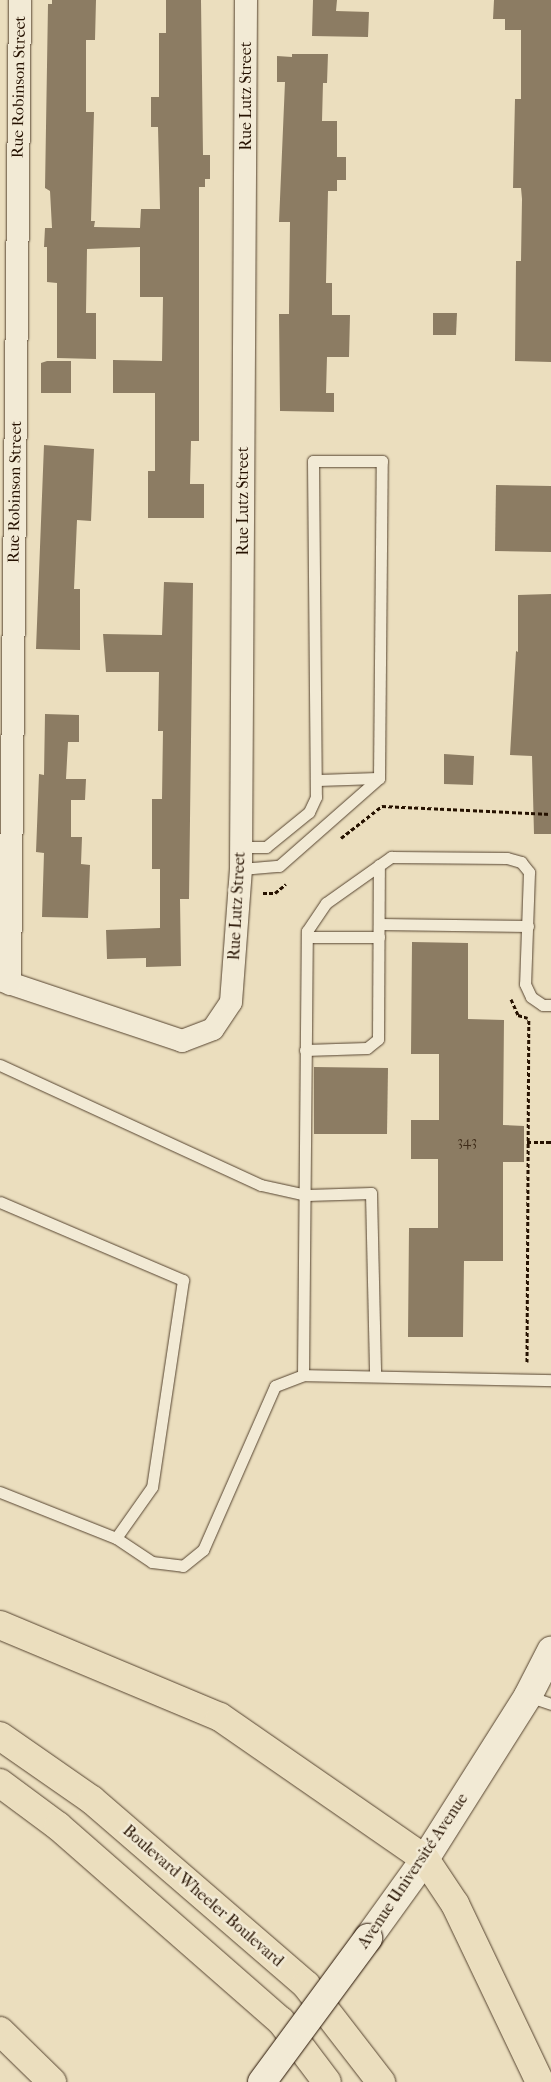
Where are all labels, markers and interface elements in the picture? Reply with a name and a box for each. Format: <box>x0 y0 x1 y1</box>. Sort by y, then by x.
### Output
street label: Rue Robinson Street <box>8 16 30 158</box>
street label: Rue Lutz Street <box>236 42 256 150</box>
street label: Rue Robinson Street <box>4 421 26 563</box>
street label: Rue Lutz Street <box>233 447 253 555</box>
street label: Rue Lutz Street <box>225 851 249 961</box>
house number: 343 <box>457 1134 477 1150</box>
street label: Avenue Université Avenue <box>354 1790 472 1952</box>
street label: Boulevard Wheeler Boulevard <box>119 1821 287 1971</box>

